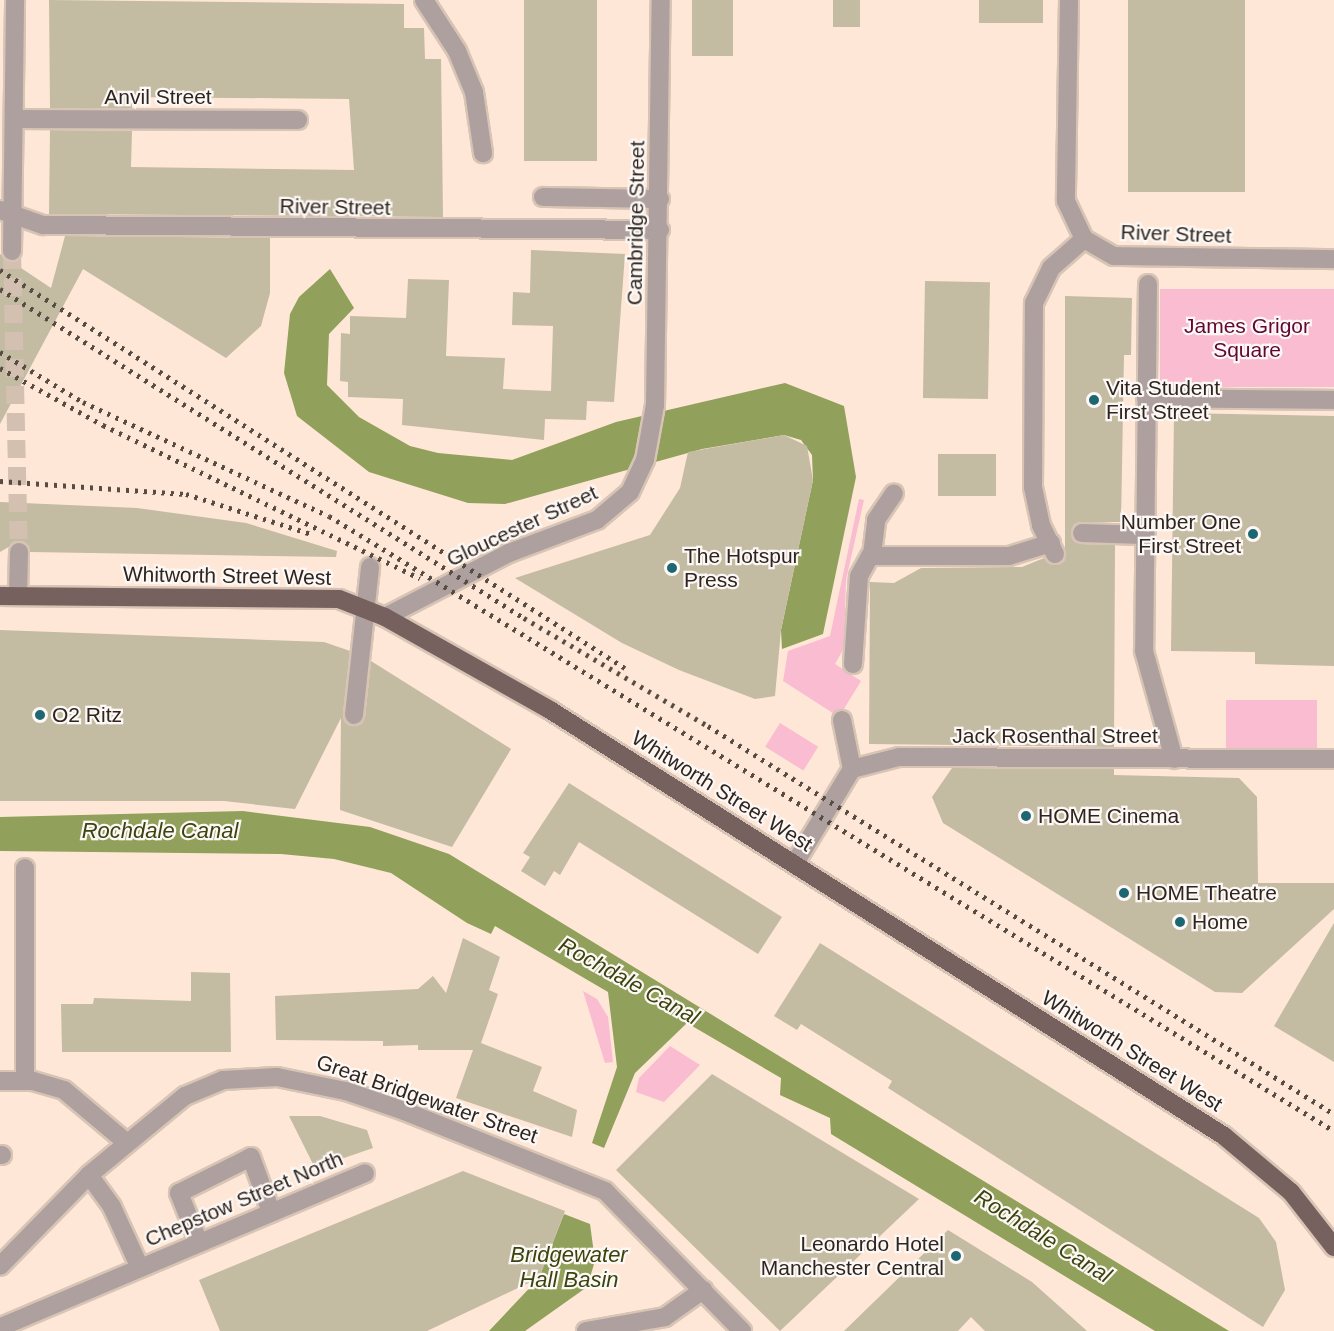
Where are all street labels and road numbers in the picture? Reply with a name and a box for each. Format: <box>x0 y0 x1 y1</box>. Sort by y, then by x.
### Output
street label: Anvil Street <box>104 84 212 110</box>
street label: Cambridge Street <box>622 141 650 305</box>
street label: River Street <box>279 193 391 221</box>
street label: River Street <box>1120 219 1232 249</box>
street label: Gloucester Street <box>443 480 601 572</box>
street label: Whitworth Street West <box>123 562 331 590</box>
street label: Jack Rosenthal Street <box>952 723 1158 749</box>
street label: Whitworth Street West <box>627 725 817 857</box>
street label: Whitworth Street West <box>1037 985 1227 1117</box>
street label: Great Bridgewater Street <box>313 1049 541 1149</box>
street label: Chepstow Street North <box>141 1146 347 1252</box>

